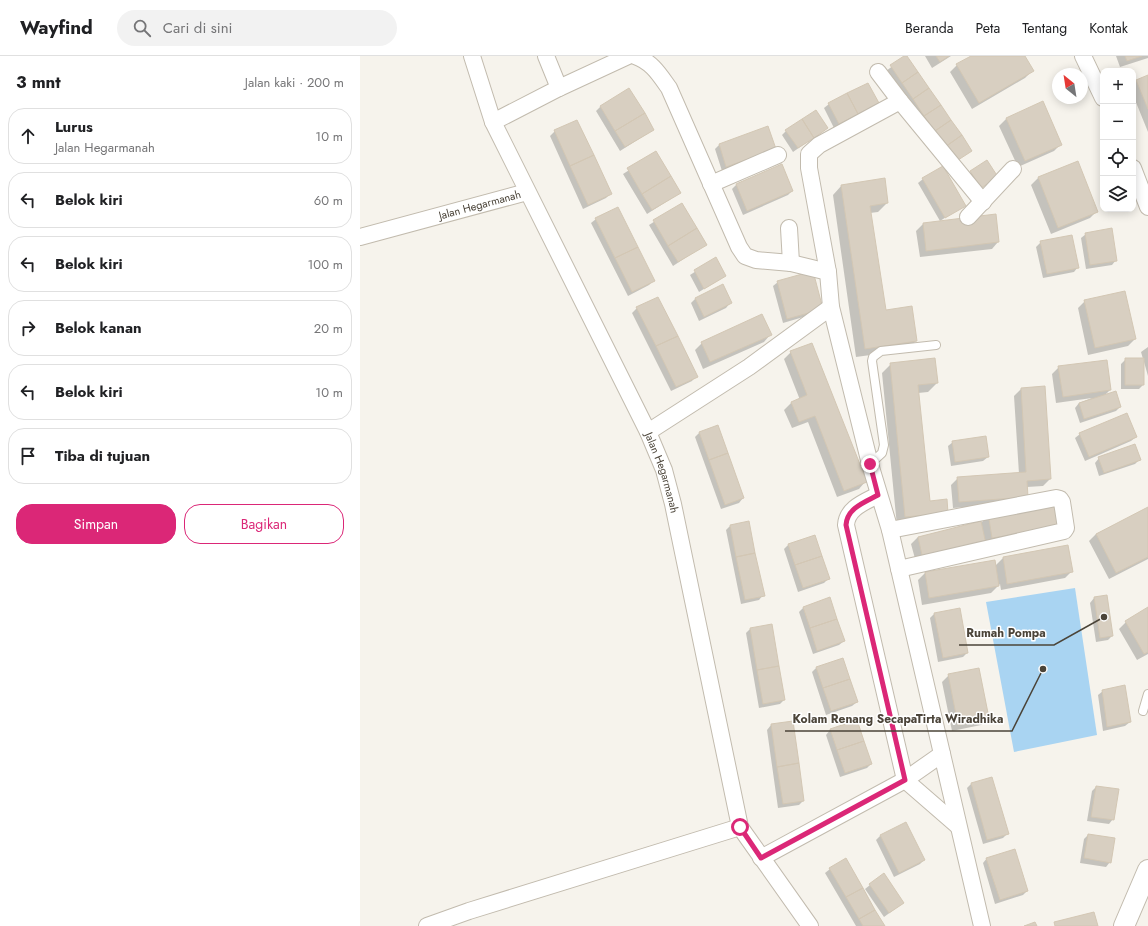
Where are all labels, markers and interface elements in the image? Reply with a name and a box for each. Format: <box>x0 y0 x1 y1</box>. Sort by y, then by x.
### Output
search box <box>117 10 397 46</box>
text: Wayfind <box>20 14 93 41</box>
icon: search <box>131 17 153 39</box>
text: Cari di sini <box>163 17 233 39</box>
text: Beranda <box>905 18 954 38</box>
text: Peta <box>976 18 1000 38</box>
text: Tentang <box>1022 18 1067 38</box>
text: Kontak <box>1089 18 1128 38</box>
north arrow <box>1052 68 1088 104</box>
map controls <box>1100 68 1136 212</box>
button: + <box>1100 68 1136 104</box>
text: 3 mnt <box>16 70 61 94</box>
text: Jalan kaki · 200 m <box>245 73 344 92</box>
button: − <box>1100 104 1136 140</box>
text: Lurus <box>55 116 93 138</box>
icon: ahead <box>17 125 39 147</box>
text: 10 m <box>315 127 343 146</box>
text: Jalan Hegarmanah <box>55 138 155 157</box>
button: locate <box>1100 140 1136 176</box>
button: layers <box>1100 176 1136 212</box>
street label: Jalan Hegarmanah <box>435 186 523 224</box>
icon: left <box>17 189 39 211</box>
text: Belok kiri <box>55 189 123 211</box>
text: 60 m <box>314 191 343 210</box>
icon: left <box>17 253 39 275</box>
text: Belok kiri <box>55 253 123 275</box>
text: 100 m <box>308 255 343 274</box>
icon: right <box>17 317 39 339</box>
text: Belok kanan <box>55 317 142 339</box>
text: 20 m <box>314 319 343 338</box>
icon: left <box>17 381 39 403</box>
text: Belok kiri <box>55 381 123 403</box>
text: 10 m <box>315 383 343 402</box>
street label: Jalan Hegarmanah <box>640 428 683 514</box>
icon: arrive <box>17 445 39 467</box>
text: Tiba di tujuan <box>55 445 150 467</box>
route end <box>861 455 879 473</box>
button: Simpan <box>16 504 176 544</box>
button: Bagikan <box>184 504 344 544</box>
callout: Rumah Pompa <box>959 621 1054 645</box>
text: Rumah Pompa <box>966 624 1046 642</box>
callout: Kolam Renang SecapaTirta Wiradhika <box>785 707 1012 731</box>
text: Kolam Renang SecapaTirta Wiradhika <box>793 710 1003 728</box>
route start <box>731 818 749 836</box>

